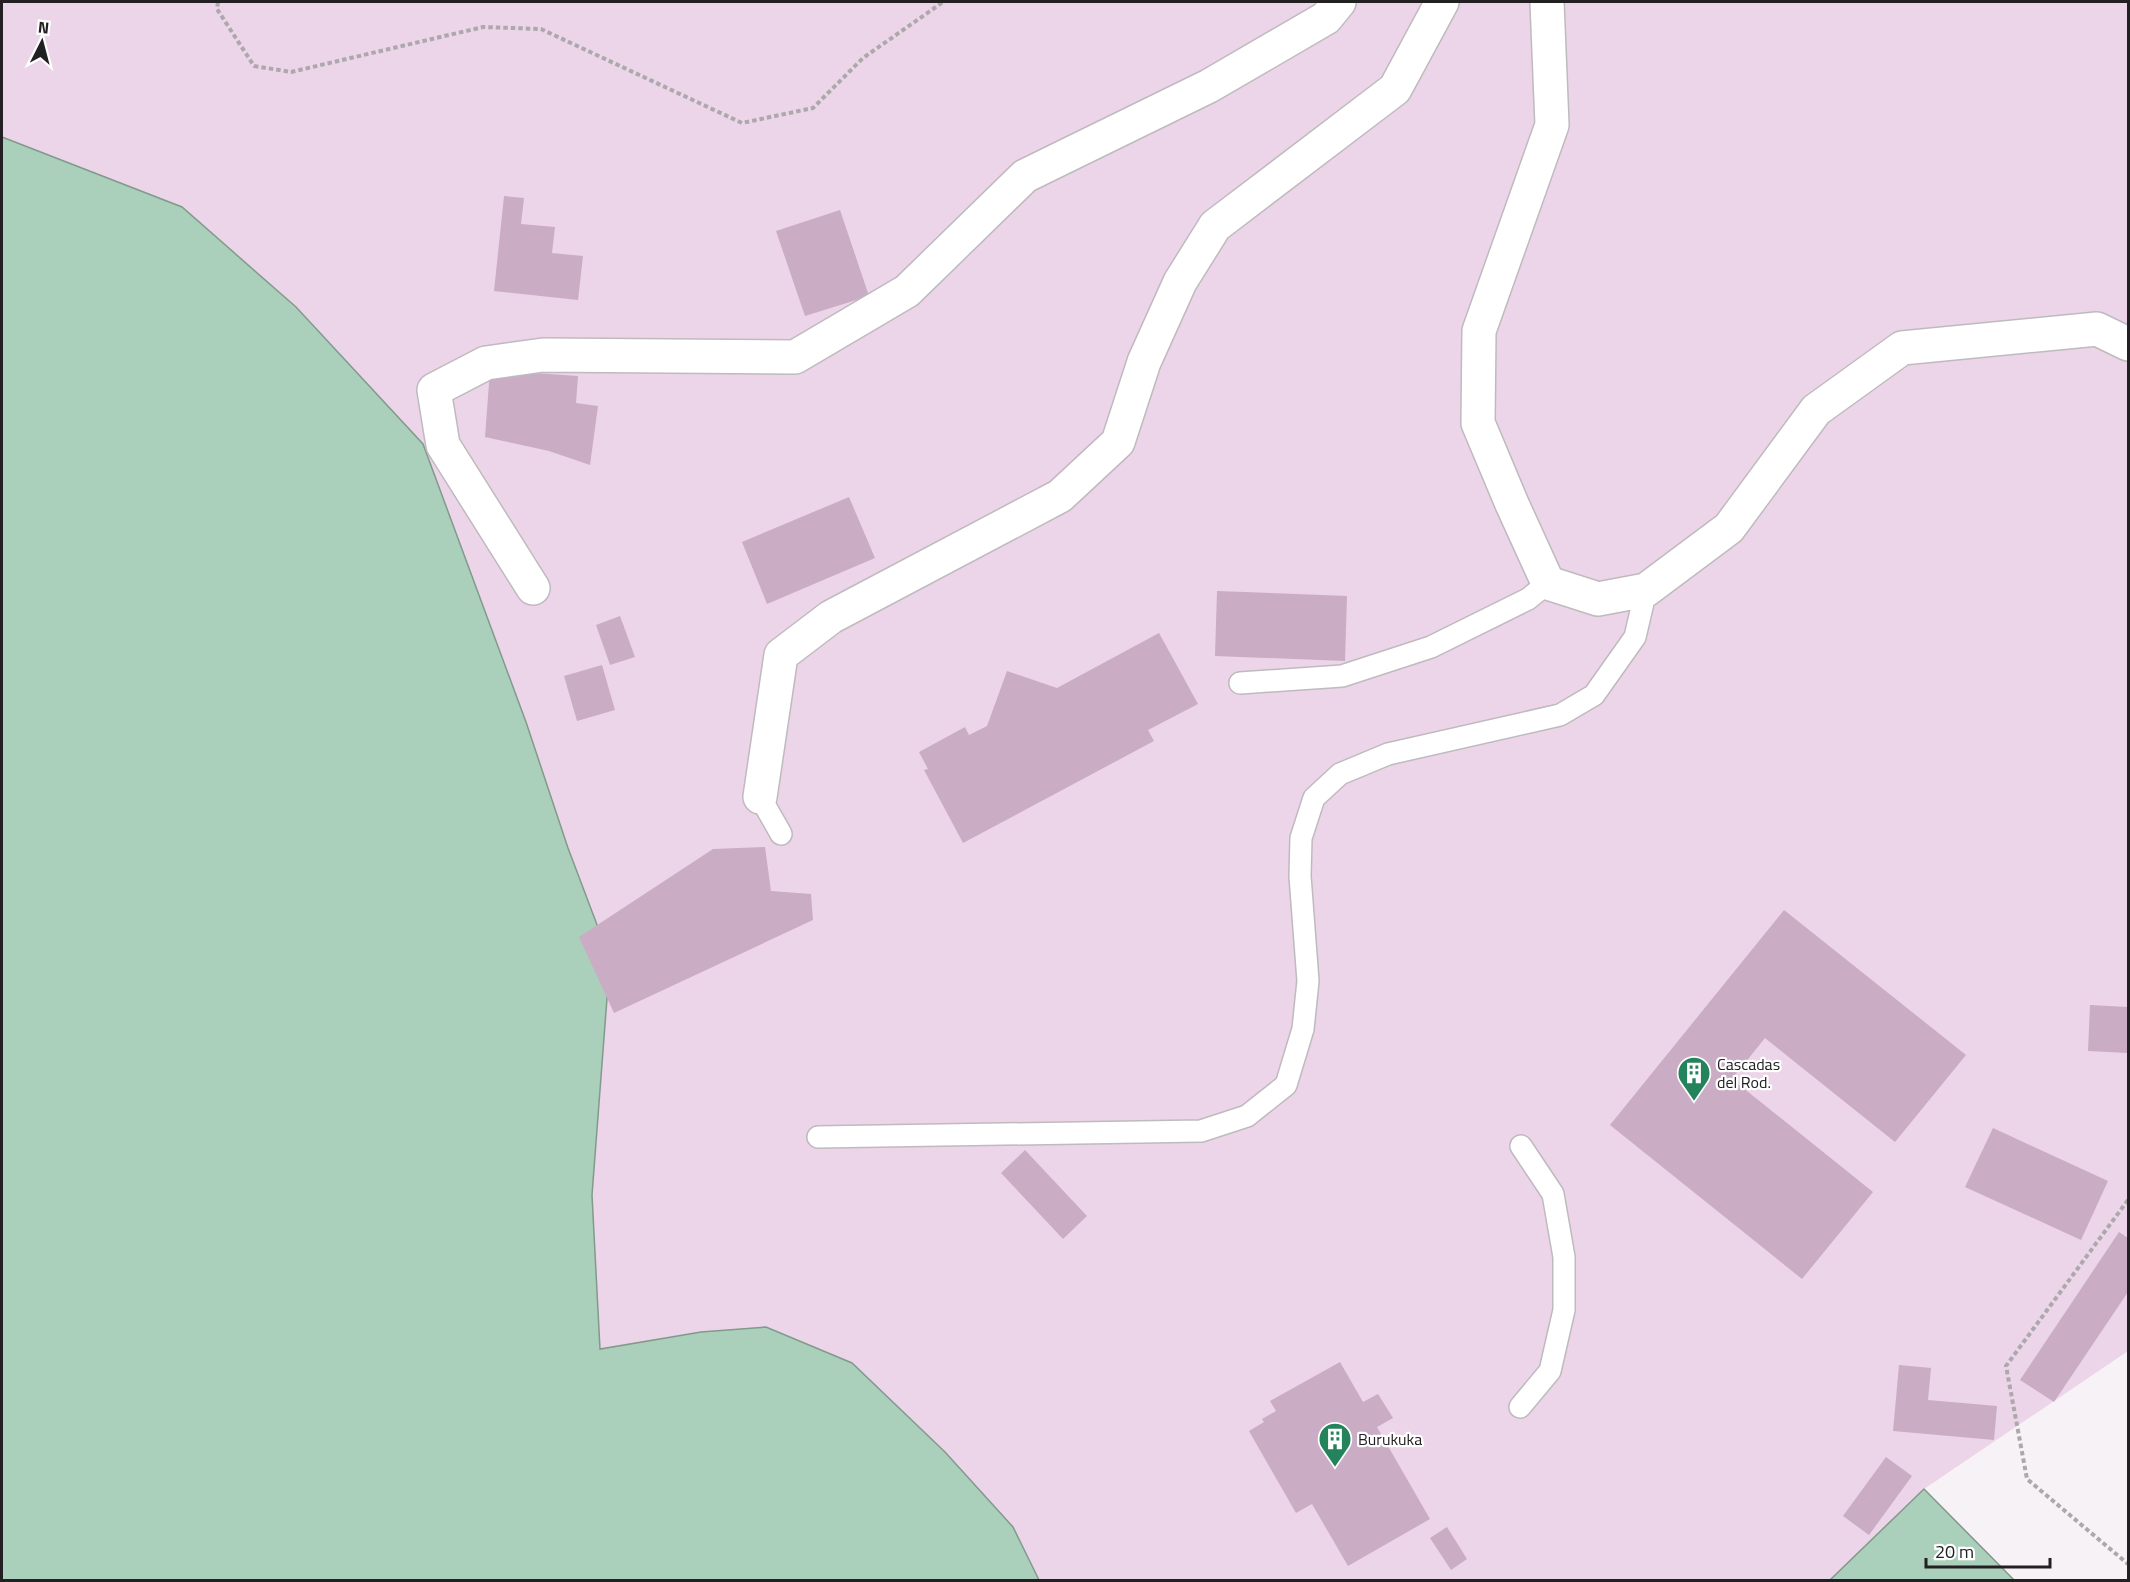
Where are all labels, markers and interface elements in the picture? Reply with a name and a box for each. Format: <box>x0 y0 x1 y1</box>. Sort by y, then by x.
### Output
north arrow <box>12 12 72 72</box>
text: N <box>37 15 50 40</box>
place label: Cascadas del Rod. <box>1717 1052 1780 1094</box>
building icon: Cascadas del Rod. <box>1676 1055 1712 1102</box>
building icon: Burukuka <box>1317 1421 1353 1468</box>
place label: Burukuka <box>1358 1427 1422 1451</box>
scale bar <box>1926 1531 2050 1569</box>
text: 20 m <box>1935 1538 1974 1565</box>

